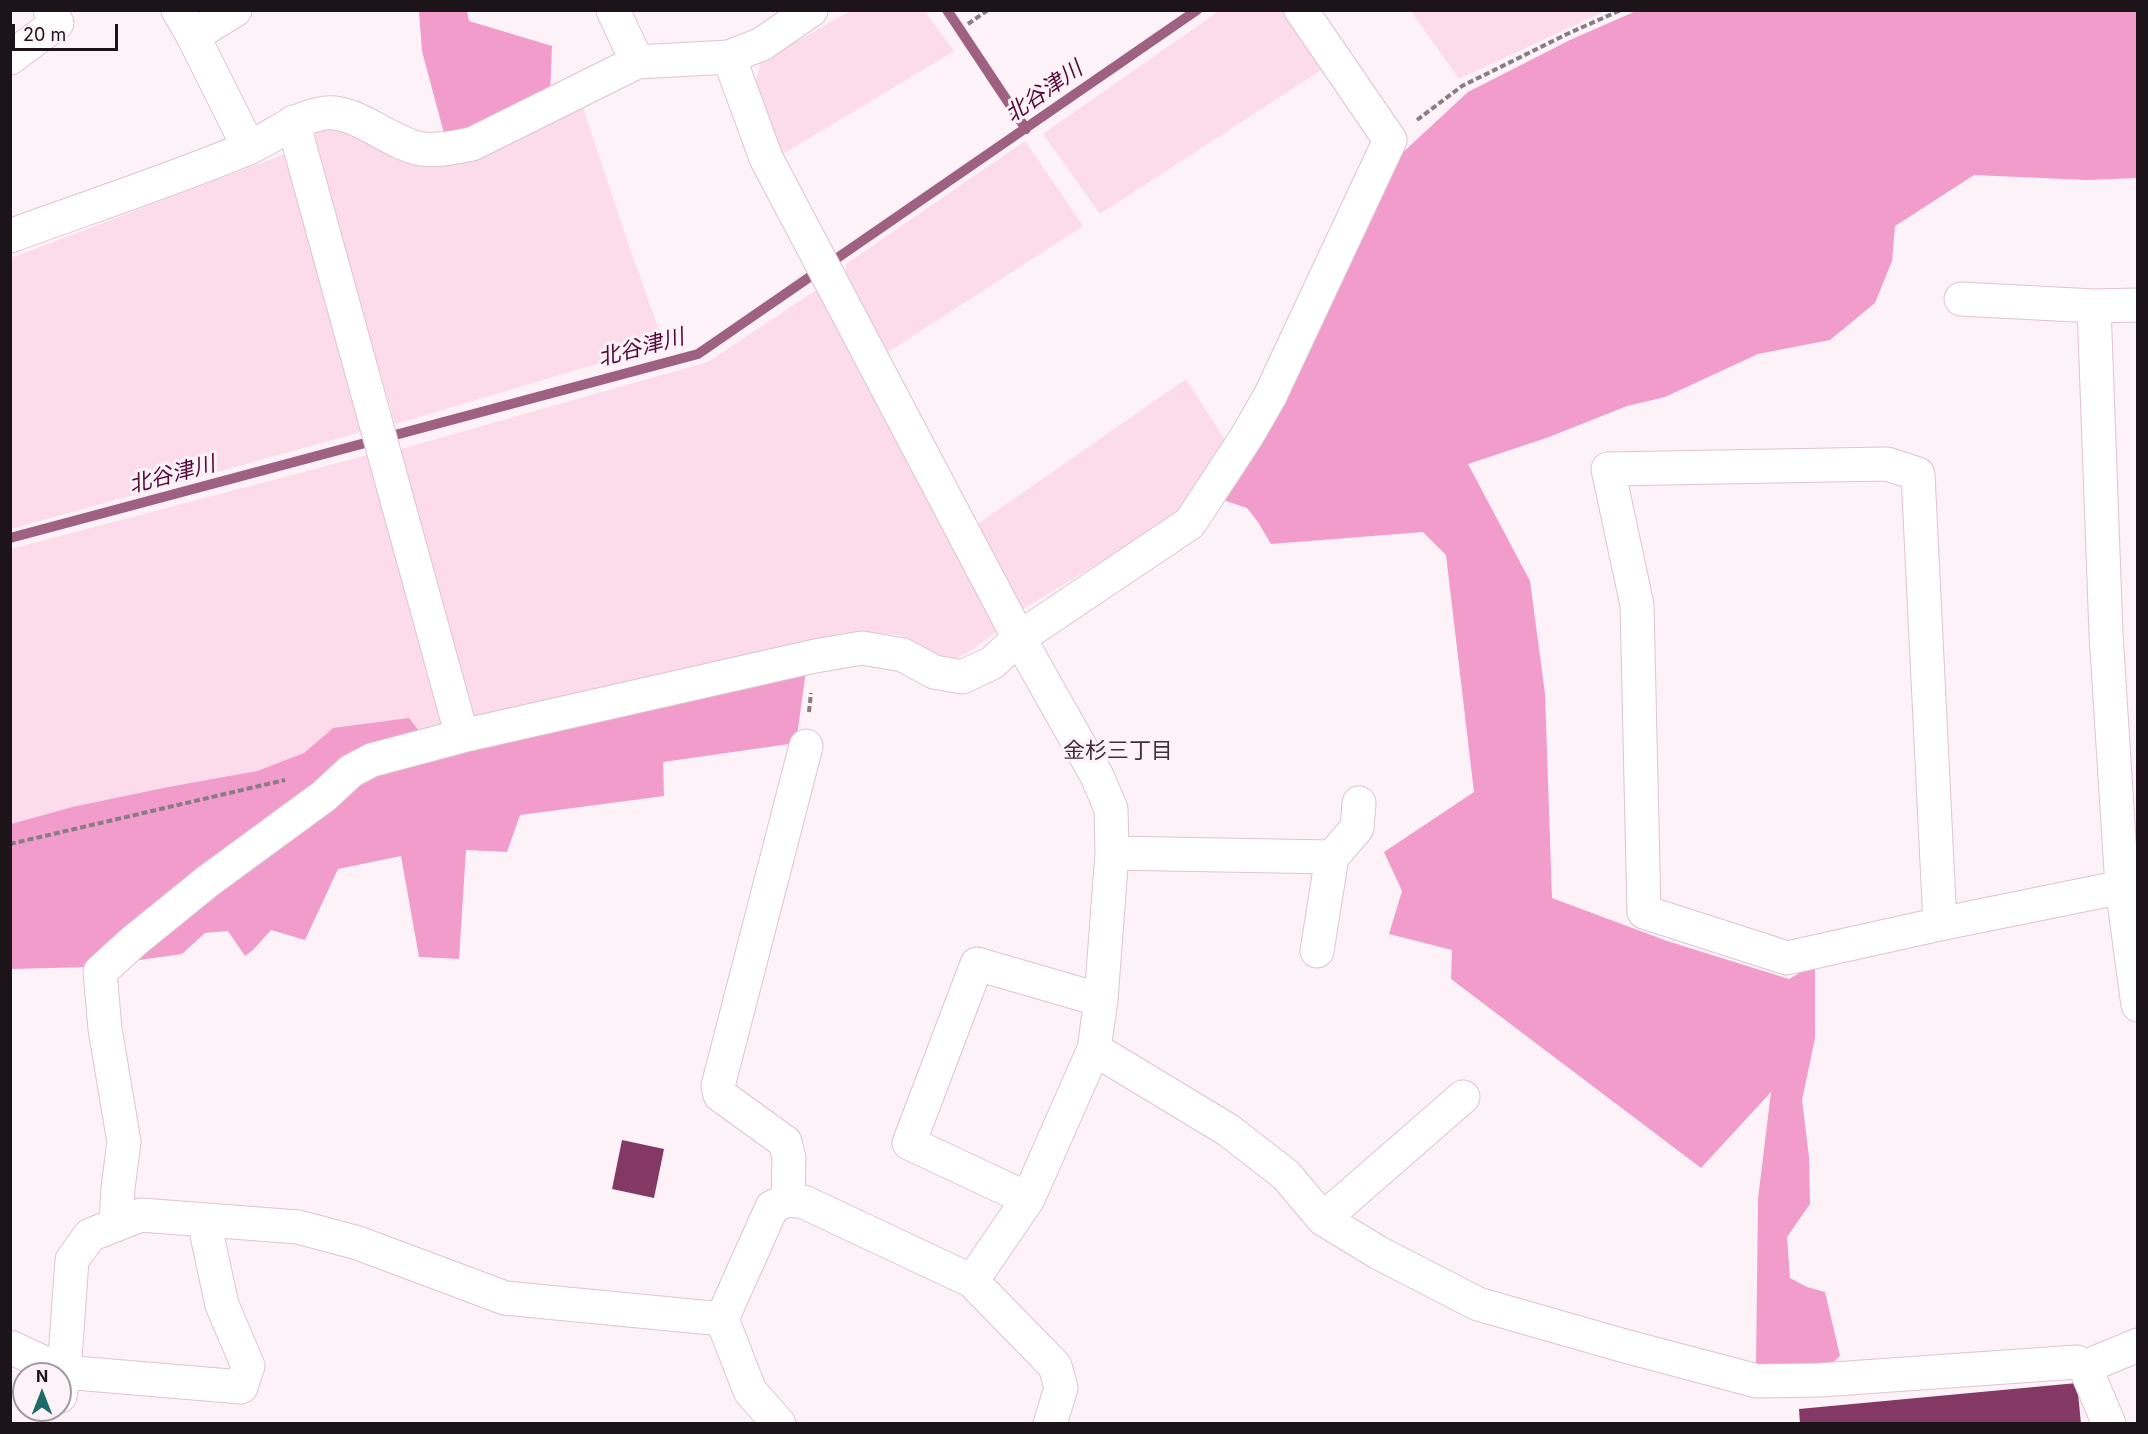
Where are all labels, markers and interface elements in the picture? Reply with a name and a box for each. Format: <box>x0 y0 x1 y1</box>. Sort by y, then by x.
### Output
scale bar <box>15 12 122 50</box>
text: 20 m <box>23 24 66 45</box>
water label: 北谷津川 <box>1000 56 1088 128</box>
water label: 北谷津川 <box>595 324 687 372</box>
water label: 北谷津川 <box>126 451 218 499</box>
district label: 金杉三丁目 <box>1063 738 1173 764</box>
north arrow <box>12 1362 72 1422</box>
text: N <box>36 1366 48 1386</box>

